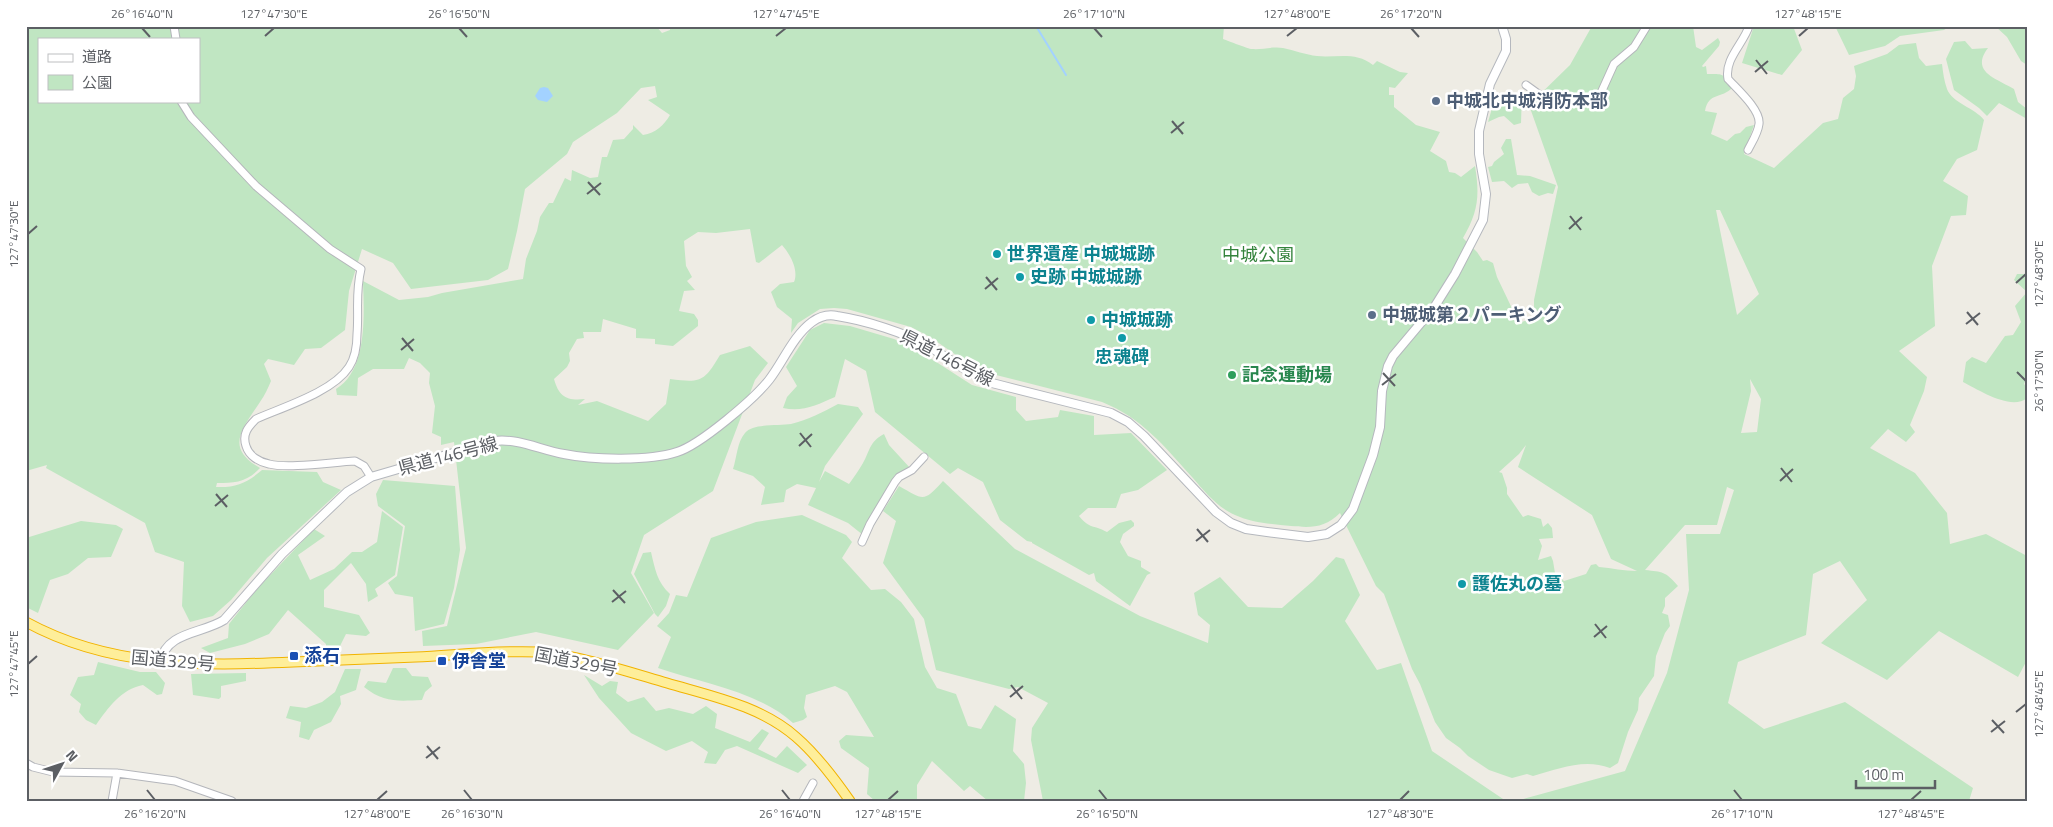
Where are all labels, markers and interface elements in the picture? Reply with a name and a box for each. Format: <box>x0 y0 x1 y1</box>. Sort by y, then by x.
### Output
text: 26°16'40"N <box>111 4 173 23</box>
text: 127°47'30"E <box>240 4 308 23</box>
text: 26°16'50"N <box>428 4 490 23</box>
text: 127°47'45"E <box>752 4 820 23</box>
text: 26°17'10"N <box>1063 4 1125 23</box>
text: 127°48'00"E <box>1263 4 1331 23</box>
text: 26°17'20"N <box>1380 4 1442 23</box>
text: 127°48'15"E <box>1774 4 1842 23</box>
legend <box>38 38 200 102</box>
text: 道路 <box>82 45 112 68</box>
text: 公園 <box>82 71 112 94</box>
place label: 中城北中城消防本部 <box>1446 87 1608 114</box>
marker: 中城北中城消防本部 <box>1430 95 1442 107</box>
text: 127°47'30"E <box>4 200 23 268</box>
place label: 世界遺産 中城城跡 <box>1007 240 1155 267</box>
text: 127°48'30"E <box>2029 240 2048 308</box>
park label: 中城公園 <box>1222 241 1294 268</box>
marker: 世界遺産 中城城跡 <box>991 248 1003 260</box>
place label: 史跡 中城城跡 <box>1030 263 1142 290</box>
marker: 史跡 中城城跡 <box>1014 271 1026 283</box>
place label: 中城城第２パーキング <box>1382 301 1561 328</box>
place label: 中城城跡 <box>1101 306 1173 333</box>
marker: 中城城第２パーキング <box>1366 309 1378 321</box>
marker: 中城城跡 <box>1085 314 1097 326</box>
street label: 県道146号線 <box>896 322 999 393</box>
marker: 忠魂碑 <box>1116 332 1128 344</box>
place label: 忠魂碑 <box>1095 343 1149 370</box>
text: 26°17'30"N <box>2029 350 2048 412</box>
place label: 記念運動場 <box>1242 361 1332 388</box>
marker: 記念運動場 <box>1226 369 1238 381</box>
street label: 県道146号線 <box>395 429 501 482</box>
place label: 護佐丸の墓 <box>1472 570 1562 597</box>
marker: 護佐丸の墓 <box>1456 578 1468 590</box>
text: 127°47'45"E <box>4 630 23 698</box>
street label: 国道329号 <box>532 640 620 683</box>
place label: 添石 <box>304 642 340 669</box>
street label: 国道329号 <box>130 643 216 678</box>
place label: 伊舎堂 <box>452 647 506 674</box>
marker: 添石 <box>288 650 300 662</box>
marker: 伊舎堂 <box>436 655 448 667</box>
text: 127°48'45"E <box>2029 670 2048 738</box>
north arrow <box>38 740 88 790</box>
text: N <box>61 745 84 766</box>
scale bar <box>1856 757 1934 789</box>
text: 100 m <box>1863 763 1904 786</box>
text: 26°16'20"N <box>124 804 186 823</box>
text: 127°48'00"E <box>343 804 411 823</box>
text: 26°16'30"N <box>441 804 503 823</box>
text: 26°16'40"N <box>759 804 821 823</box>
text: 127°48'15"E <box>854 804 922 823</box>
text: 26°16'50"N <box>1076 804 1138 823</box>
text: 127°48'30"E <box>1366 804 1434 823</box>
text: 26°17'10"N <box>1711 804 1773 823</box>
text: 127°48'45"E <box>1877 804 1945 823</box>

